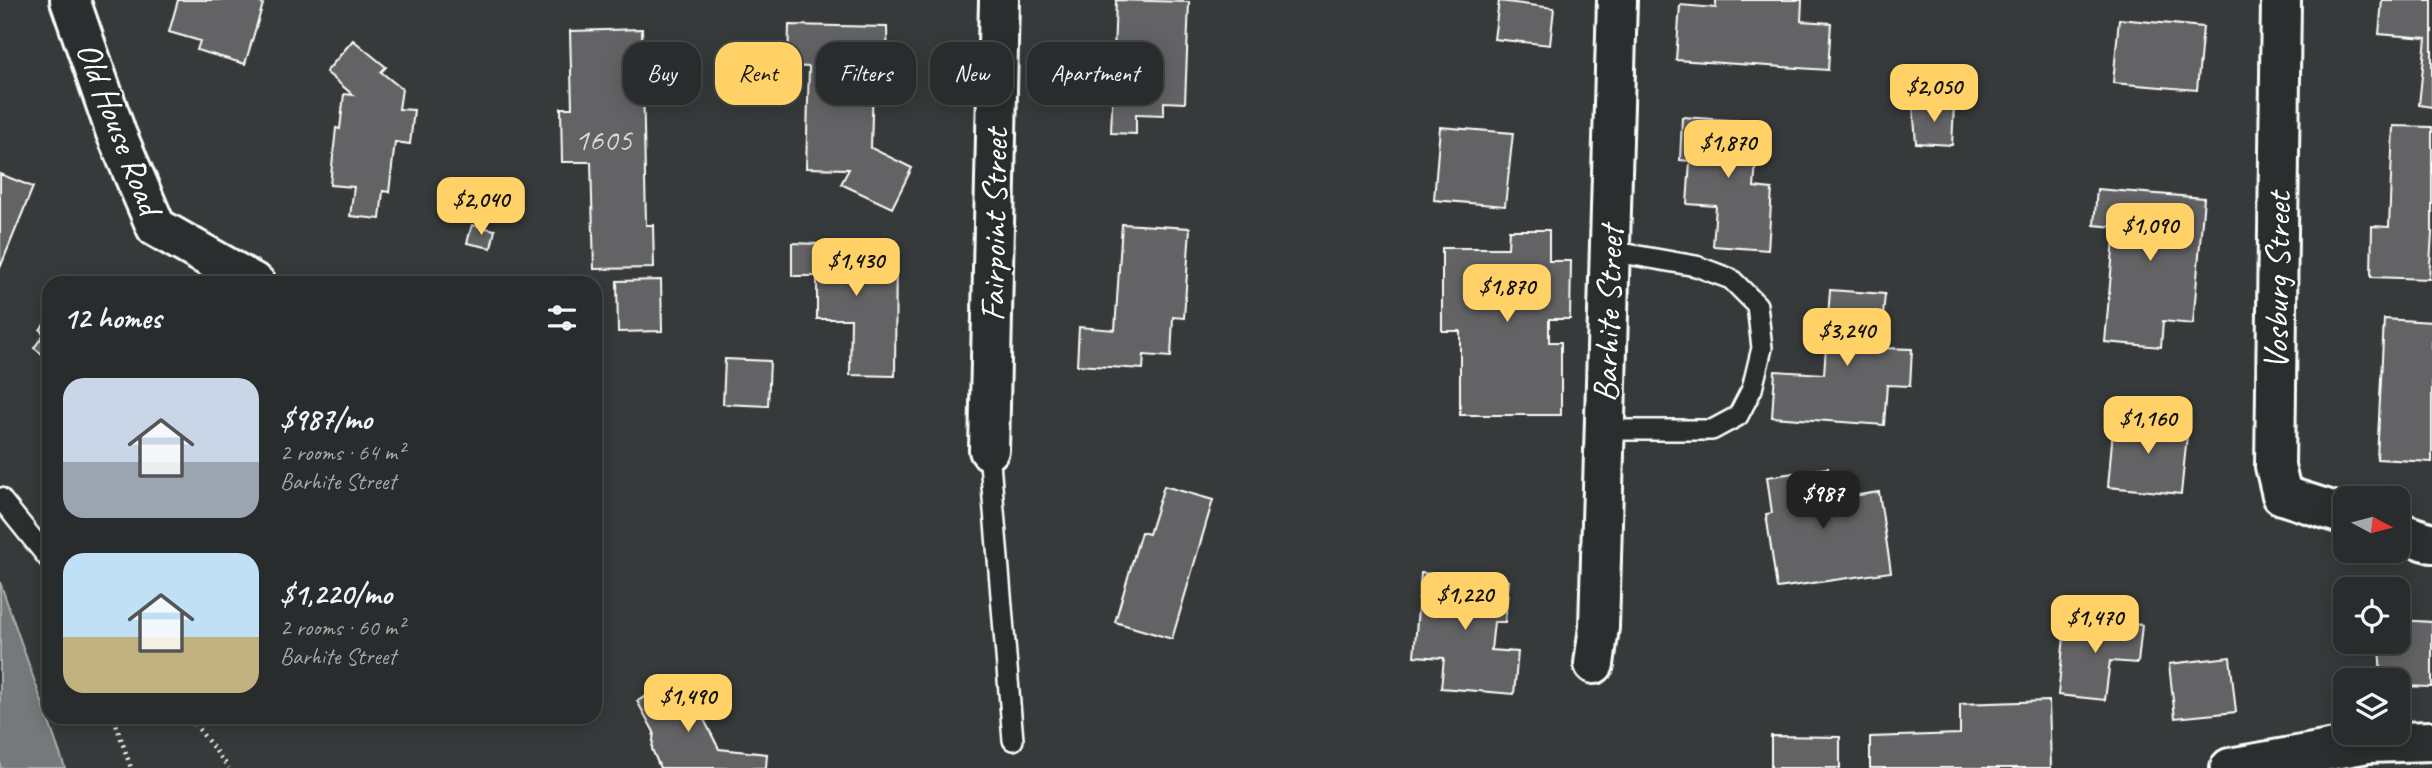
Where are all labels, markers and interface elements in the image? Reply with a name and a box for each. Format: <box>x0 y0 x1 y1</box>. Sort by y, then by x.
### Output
street label: Old House Road <box>66 36 174 225</box>
chip: Buy <box>623 42 701 105</box>
chip: Rent <box>715 42 802 105</box>
chip: Filters <box>816 42 916 105</box>
chip: New <box>930 42 1013 105</box>
chip: Apartment <box>1027 42 1163 105</box>
pin: $2,050 <box>1877 64 1991 124</box>
text: $2,050 <box>1906 72 1962 101</box>
house number: 1605 <box>574 119 633 160</box>
pin: $1,870 <box>1671 120 1785 180</box>
street label: Fairpoint Street <box>970 125 1018 322</box>
text: $1,870 <box>1700 128 1756 157</box>
pin: $2,040 <box>424 177 538 237</box>
text: $2,040 <box>453 185 509 214</box>
street label: Vosburg Street <box>2253 188 2301 370</box>
pin: $1,090 <box>2093 204 2207 263</box>
text: $1,090 <box>2122 211 2178 240</box>
street label: Barhite Street <box>1582 221 1634 403</box>
pin: $1,430 <box>799 238 913 298</box>
text: $1,430 <box>828 246 884 275</box>
pin: $1,870 <box>1450 264 1564 324</box>
text: $1,870 <box>1479 272 1535 301</box>
text: 12 homes <box>63 299 161 337</box>
icon: filters <box>543 299 581 337</box>
pin: $3,240 <box>1790 308 1904 368</box>
text: $3,240 <box>1819 316 1875 345</box>
pin: $1,160 <box>2091 396 2205 456</box>
text: $987/mo <box>280 400 372 438</box>
text: $1,160 <box>2120 404 2176 433</box>
icon: home <box>119 406 203 490</box>
text: 2 rooms · 64 m² <box>280 438 404 467</box>
text: Barhite Street <box>280 467 396 496</box>
pin: $987 <box>1782 472 1864 531</box>
text: $987 <box>1802 479 1844 508</box>
north arrow <box>2333 486 2410 564</box>
map controls <box>2333 486 2410 745</box>
pin: $1,220 <box>1408 572 1522 632</box>
text: $1,220/mo <box>280 575 392 613</box>
button: locate <box>2333 577 2410 654</box>
text: $1,220 <box>1437 580 1493 609</box>
icon: home <box>119 581 203 665</box>
pin: $1,470 <box>2038 596 2152 655</box>
text: $1,470 <box>2067 603 2123 632</box>
text: 2 rooms · 60 m² <box>280 613 404 642</box>
text: Barhite Street <box>280 642 396 671</box>
button: layers <box>2333 668 2410 745</box>
pin: $1,490 <box>631 674 745 734</box>
text: $1,490 <box>660 682 716 711</box>

